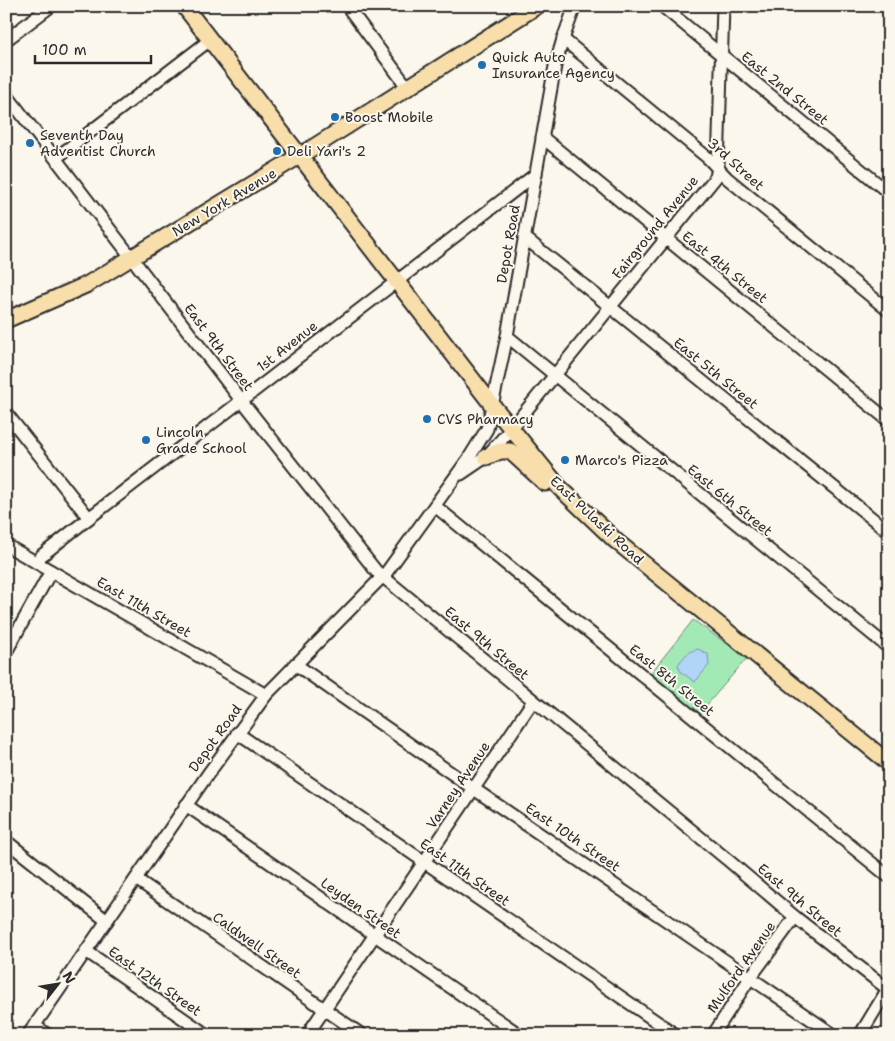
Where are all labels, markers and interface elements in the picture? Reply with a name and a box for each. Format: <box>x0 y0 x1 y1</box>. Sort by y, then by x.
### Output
scale bar <box>35 32 151 64</box>
text: 100 m <box>42 40 87 60</box>
street label: East 2nd Street <box>738 47 832 129</box>
place label: Quick Auto Insurance Agency <box>492 48 615 82</box>
marker: Quick Auto Insurance Agency <box>476 59 488 71</box>
place label: Boost Mobile <box>345 108 433 126</box>
marker: Boost Mobile <box>329 111 341 123</box>
place label: Seventh Day Adventist Church <box>40 126 156 160</box>
street label: 3rd Street <box>704 134 768 194</box>
marker: Seventh Day Adventist Church <box>24 137 36 149</box>
place label: Deli Yari's 2 <box>287 142 366 160</box>
marker: Deli Yari's 2 <box>271 145 283 157</box>
street label: New York Avenue <box>168 164 280 240</box>
street label: Fairground Avenue <box>608 172 702 282</box>
street label: Depot Road <box>492 203 524 285</box>
street label: East 4th Street <box>679 227 771 307</box>
street label: East 9th Street <box>180 300 258 394</box>
street label: 1st Avenue <box>253 317 321 375</box>
street label: East 5th Street <box>670 333 762 413</box>
place label: CVS Pharmacy <box>437 410 534 428</box>
marker: CVS Pharmacy <box>421 413 433 425</box>
place label: Lincoln Grade School <box>156 423 247 457</box>
marker: Lincoln Grade School <box>140 434 152 446</box>
place label: Marco's Pizza <box>575 451 668 469</box>
marker: Marco's Pizza <box>559 454 571 466</box>
street label: East 6th Street <box>684 460 776 540</box>
street label: East Pulaski Road <box>546 472 648 568</box>
street label: East 11th Street <box>94 573 194 641</box>
street label: East 9th Street <box>441 602 533 684</box>
street label: East 8th Street <box>626 640 718 720</box>
street label: Depot Road <box>184 701 246 775</box>
street label: Varney Avenue <box>422 738 494 832</box>
street label: East 10th Street <box>522 799 624 875</box>
street label: East 11th Street <box>416 834 514 910</box>
street label: East 9th Street <box>754 859 846 941</box>
street label: Leyden Street <box>317 874 405 942</box>
street label: Caldwell Street <box>209 908 305 982</box>
street label: Mulford Avenue <box>703 918 779 1016</box>
street label: East 12th Street <box>105 942 205 1020</box>
north arrow <box>32 958 82 1008</box>
text: N <box>59 968 80 987</box>

